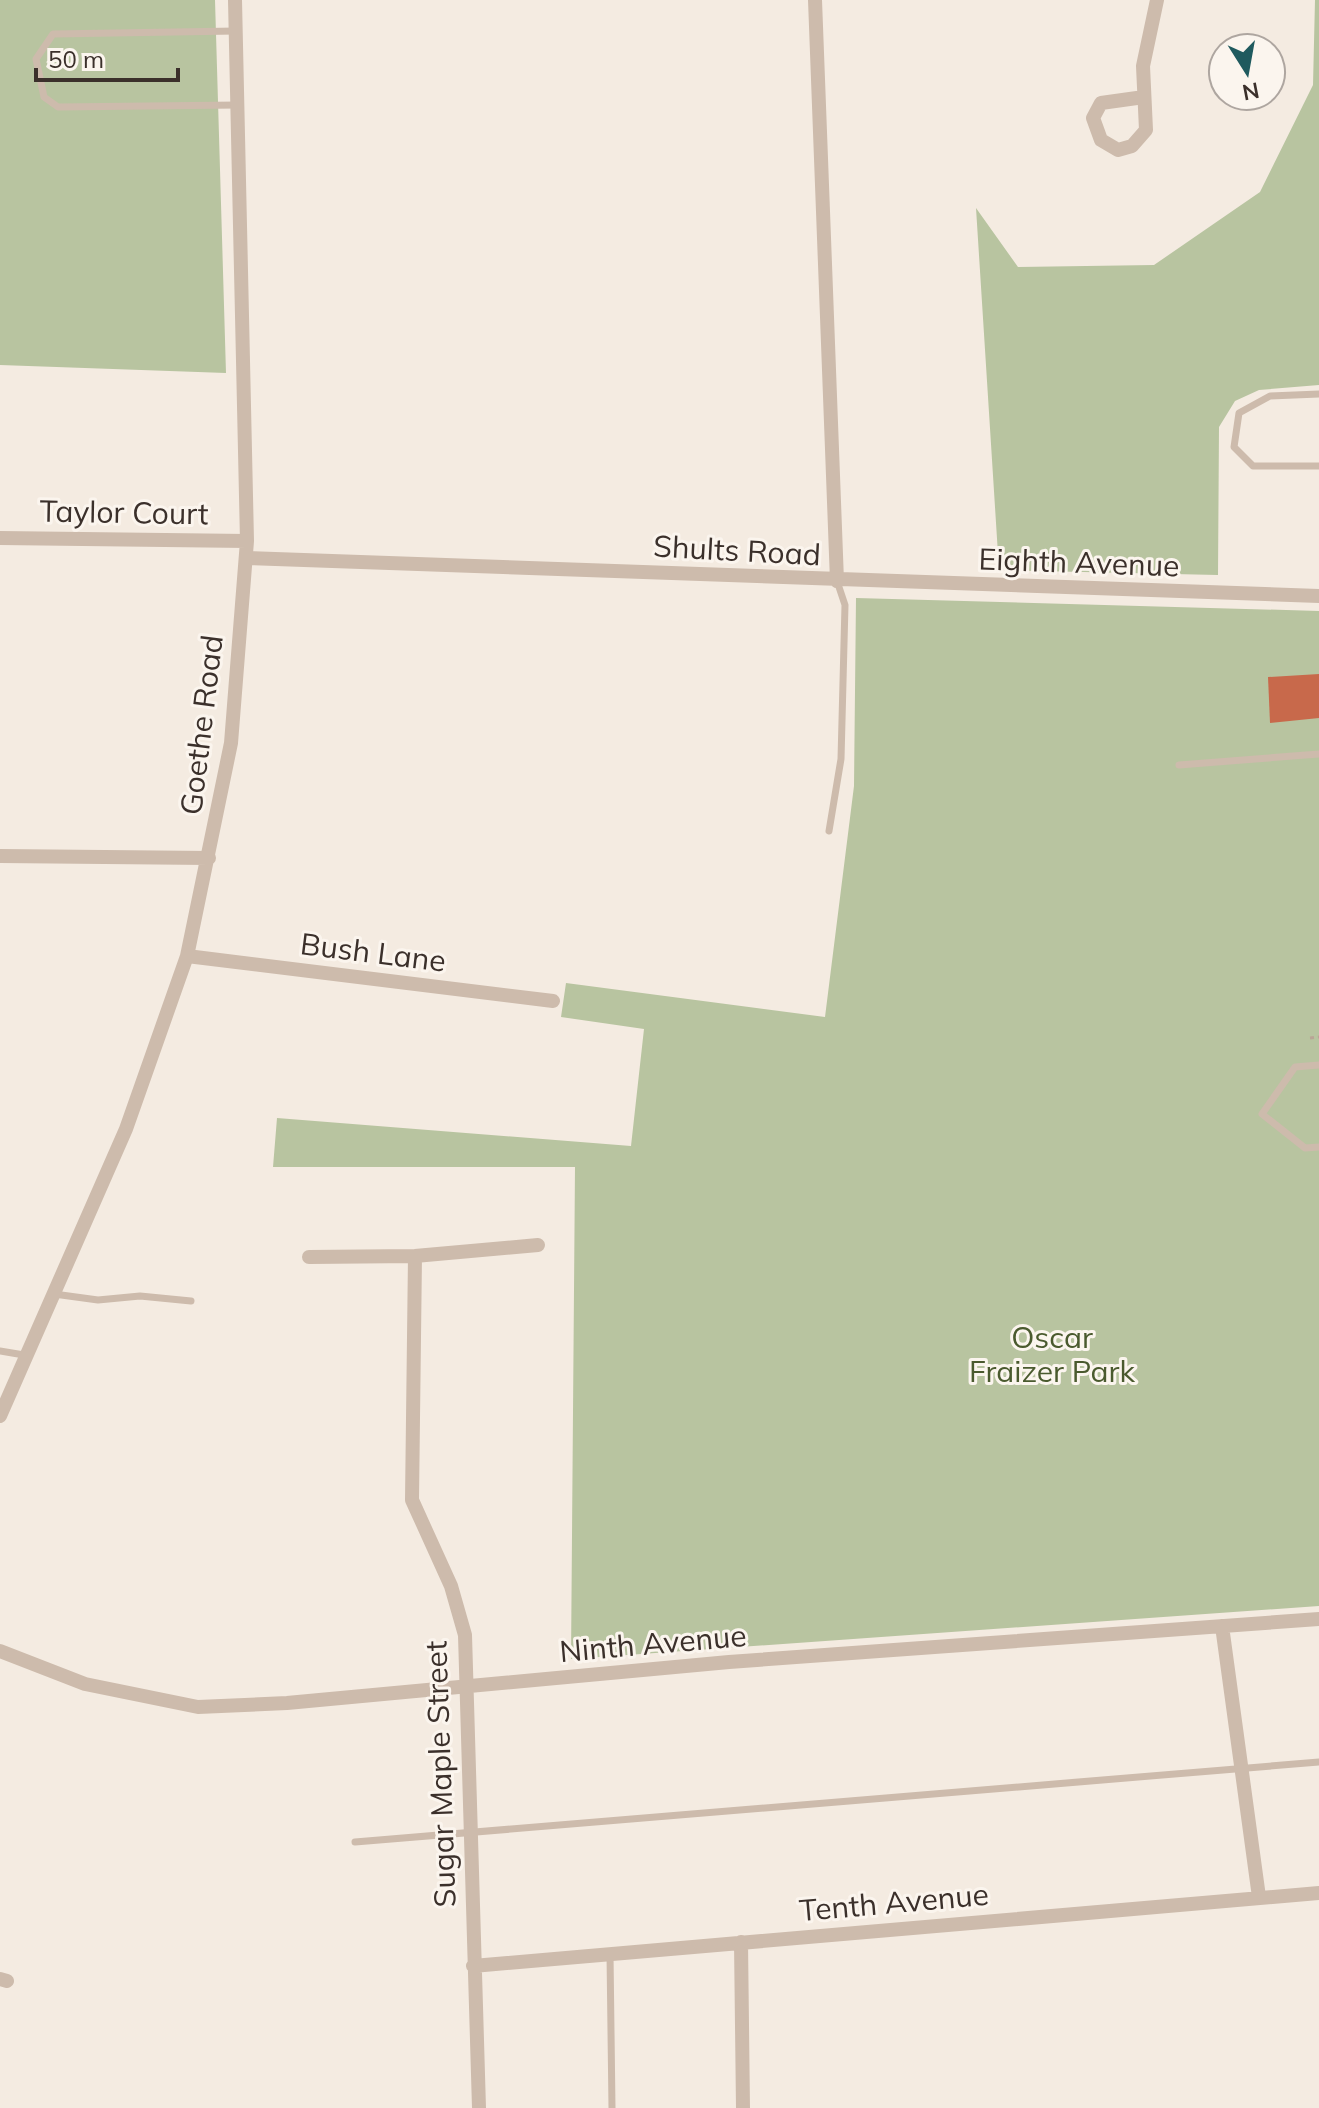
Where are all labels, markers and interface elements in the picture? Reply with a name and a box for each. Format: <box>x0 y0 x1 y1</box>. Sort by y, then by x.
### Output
scale bar <box>36 32 178 82</box>
north arrow <box>1207 32 1287 112</box>
text: 50 m <box>48 44 104 74</box>
text: N <box>1240 76 1262 107</box>
street label: Taylor Court <box>39 492 209 532</box>
street label: Shults Road <box>652 527 822 573</box>
street label: Eighth Avenue <box>978 540 1180 584</box>
street label: Goethe Road <box>171 633 231 817</box>
street label: Bush Lane <box>298 924 448 980</box>
park label: Oscar Fraizer Park <box>969 1318 1135 1390</box>
street label: Ninth Avenue <box>558 1616 748 1670</box>
street label: Sugar Maple Street <box>416 1640 464 1908</box>
street label: Tenth Avenue <box>798 1875 990 1929</box>

